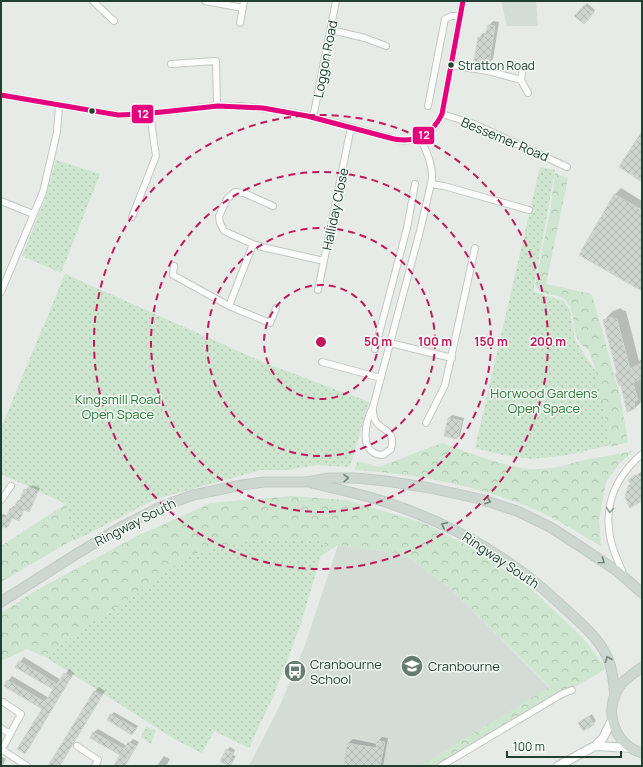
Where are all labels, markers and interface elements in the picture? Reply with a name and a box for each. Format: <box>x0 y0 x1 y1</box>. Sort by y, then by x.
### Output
street label: Loggon Road <box>309 19 341 99</box>
place label: Stratton Road <box>458 57 535 74</box>
marker: Stratton Road <box>446 60 456 70</box>
line badge: 12 <box>131 104 154 124</box>
unlabelled marker <box>87 106 97 116</box>
text: 12 <box>137 106 149 121</box>
street label: Bessemer Road <box>459 112 551 166</box>
line badge: 12 <box>412 126 435 145</box>
text: 12 <box>418 127 430 142</box>
street label: Halliday Close <box>318 166 353 252</box>
text: 50 m <box>364 333 392 350</box>
text: 100 m <box>418 333 452 350</box>
text: 150 m <box>474 333 508 350</box>
text: 200 m <box>530 333 566 350</box>
centre of rings <box>314 335 328 349</box>
park label: Horwood Gardens Open Space <box>490 384 598 417</box>
park label: Kingsmill Road Open Space <box>75 390 161 423</box>
one-way arrow <box>343 474 349 482</box>
street label: Ringway South <box>91 494 179 550</box>
one-way arrow <box>484 496 491 505</box>
one-way arrow <box>605 507 614 513</box>
one-way arrow <box>441 522 449 530</box>
street label: Ringway South <box>459 528 543 592</box>
one-way arrow <box>598 556 605 563</box>
school or university icon: Cranbourne <box>399 653 425 679</box>
place label: Cranbourne School <box>310 655 382 688</box>
one-way arrow <box>604 655 612 662</box>
place label: Cranbourne <box>428 657 500 675</box>
bus stop icon: Cranbourne School <box>282 658 308 684</box>
scale bar <box>507 733 621 759</box>
text: 100 m <box>513 738 545 755</box>

